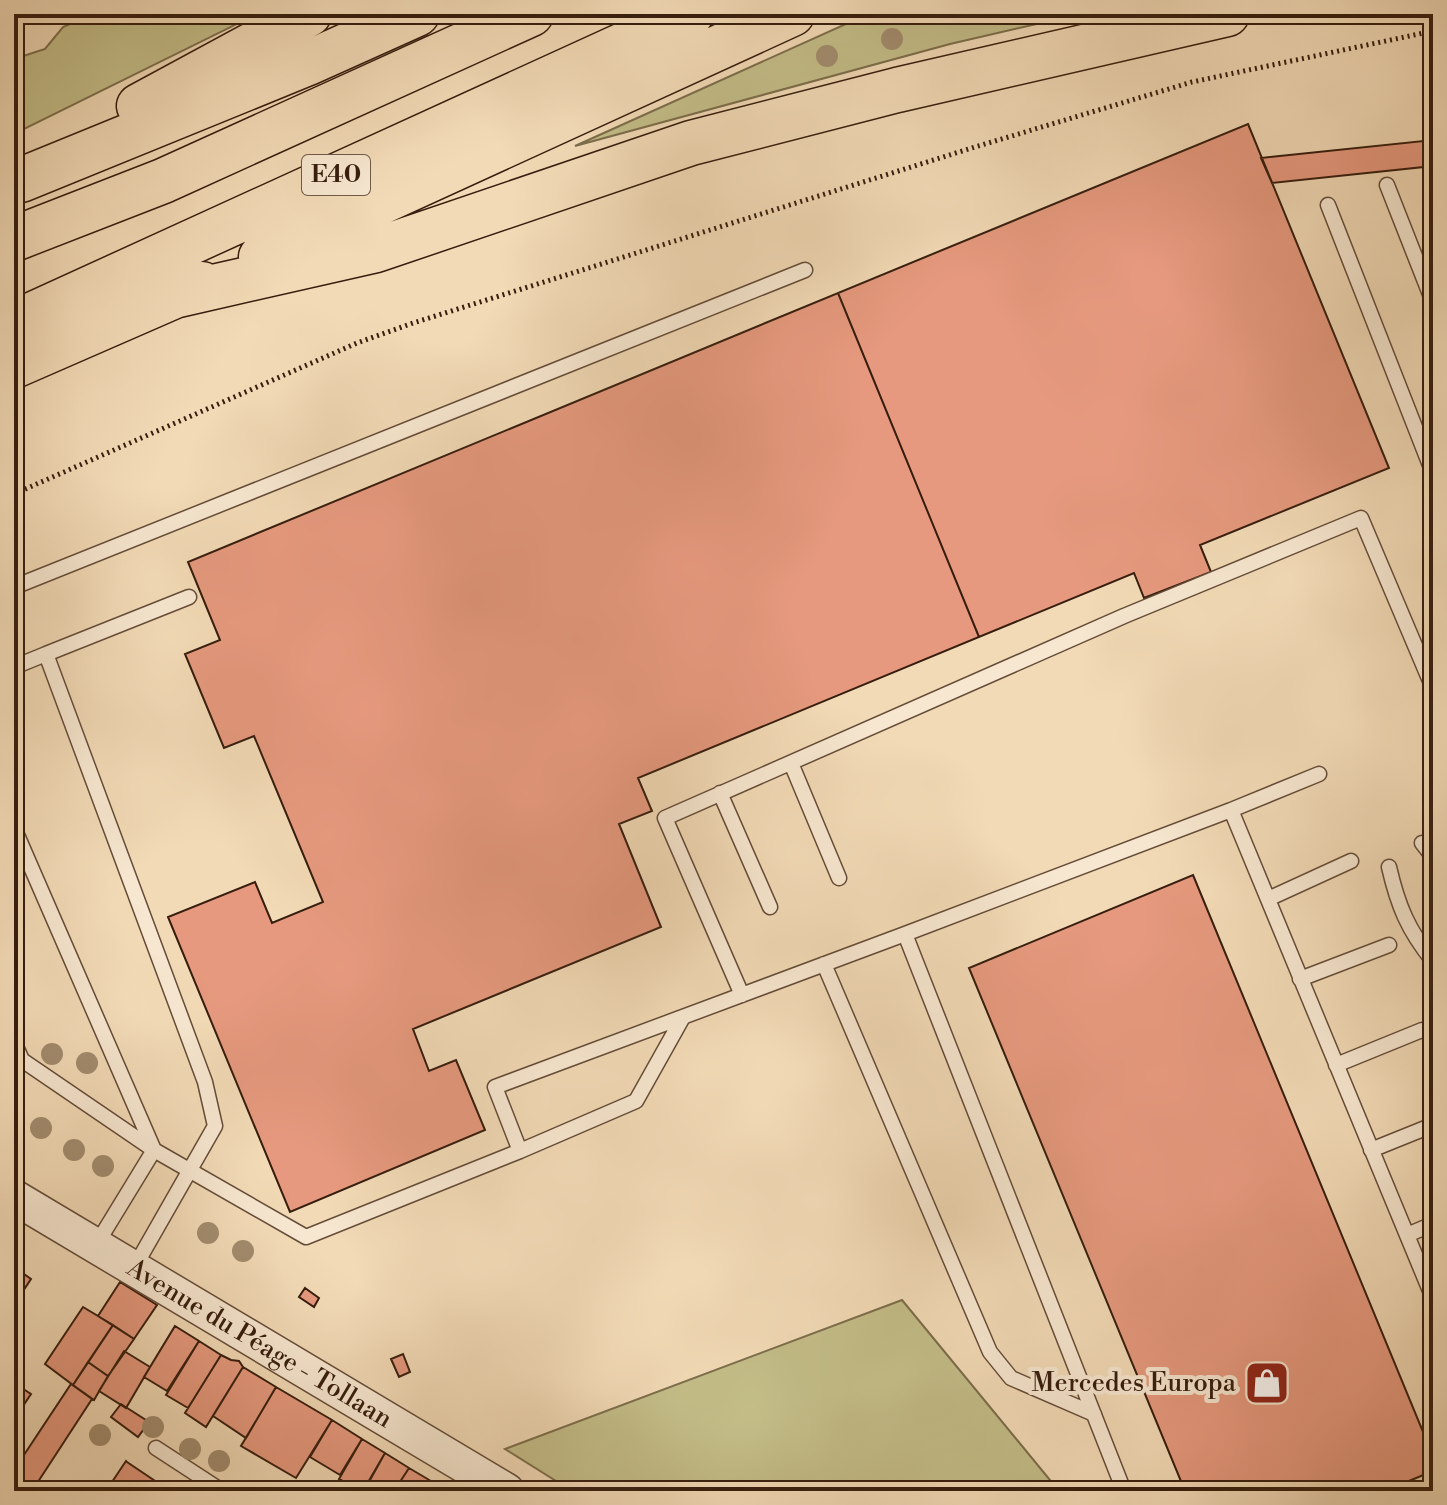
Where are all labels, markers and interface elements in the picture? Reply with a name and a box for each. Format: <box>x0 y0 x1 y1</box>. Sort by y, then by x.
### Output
road number: E40 <box>302 155 370 195</box>
street label: Avenue du Péage - Tollaan <box>120 1251 398 1435</box>
shop icon: Mercedes Europa <box>1243 1359 1291 1407</box>
place label: Mercedes Europa <box>1032 1367 1237 1399</box>

